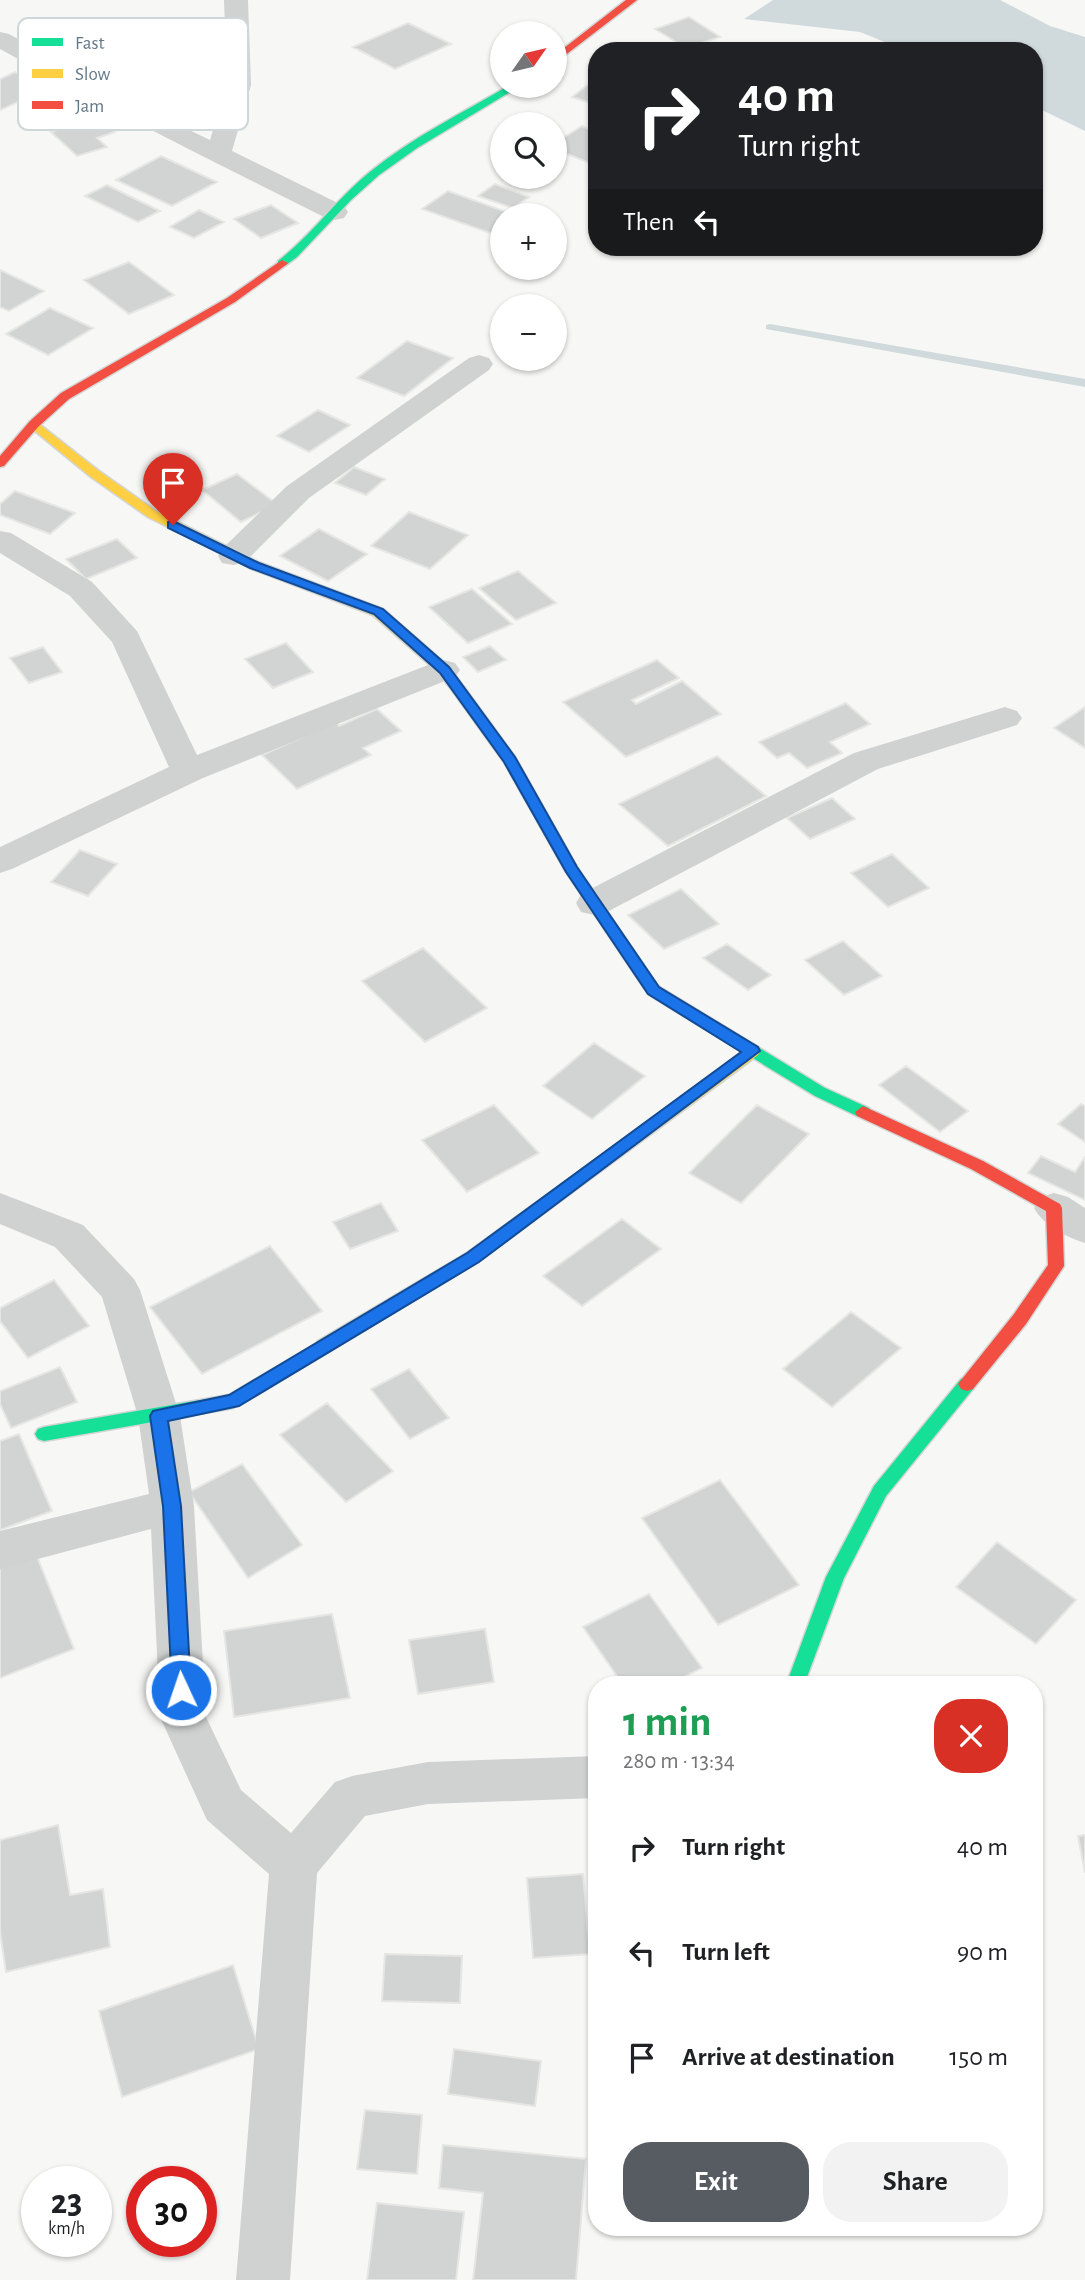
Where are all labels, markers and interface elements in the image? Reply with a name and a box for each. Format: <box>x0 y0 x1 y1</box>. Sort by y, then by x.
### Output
legend <box>18 18 248 130</box>
north arrow <box>490 21 567 98</box>
map controls <box>490 21 567 371</box>
text: Fast <box>75 34 105 53</box>
text: Slow <box>75 65 111 84</box>
icon: right <box>623 70 714 161</box>
text: 40 m <box>738 72 835 121</box>
text: Jam <box>75 97 104 116</box>
button: search <box>490 112 567 189</box>
text: Turn right <box>738 130 860 162</box>
button: + <box>490 203 567 280</box>
icon: left <box>688 203 726 241</box>
text: Then <box>623 209 674 235</box>
button: − <box>490 294 567 371</box>
pin <box>143 453 203 525</box>
icon: arrive <box>154 464 192 502</box>
position arrow <box>144 1653 218 1727</box>
button: close <box>934 1699 1008 1773</box>
text: 1 min <box>623 1701 712 1743</box>
text: 280 m · 13:34 <box>623 1750 735 1773</box>
icon: right <box>623 1829 661 1867</box>
text: Turn right <box>682 1834 785 1860</box>
text: 40 m <box>957 1834 1008 1860</box>
icon: left <box>623 1934 661 1972</box>
text: Turn left <box>682 1939 770 1965</box>
text: 90 m <box>957 1939 1008 1965</box>
icon: arrive <box>623 2039 661 2077</box>
text: Arrive at destination <box>682 2044 895 2070</box>
text: 150 m <box>949 2044 1008 2070</box>
button: Exit <box>623 2142 809 2222</box>
button: Share <box>823 2142 1008 2222</box>
speed limit sign: 30 <box>126 2166 217 2257</box>
text: 23 <box>51 2185 82 2220</box>
text: km/h <box>48 2220 85 2238</box>

